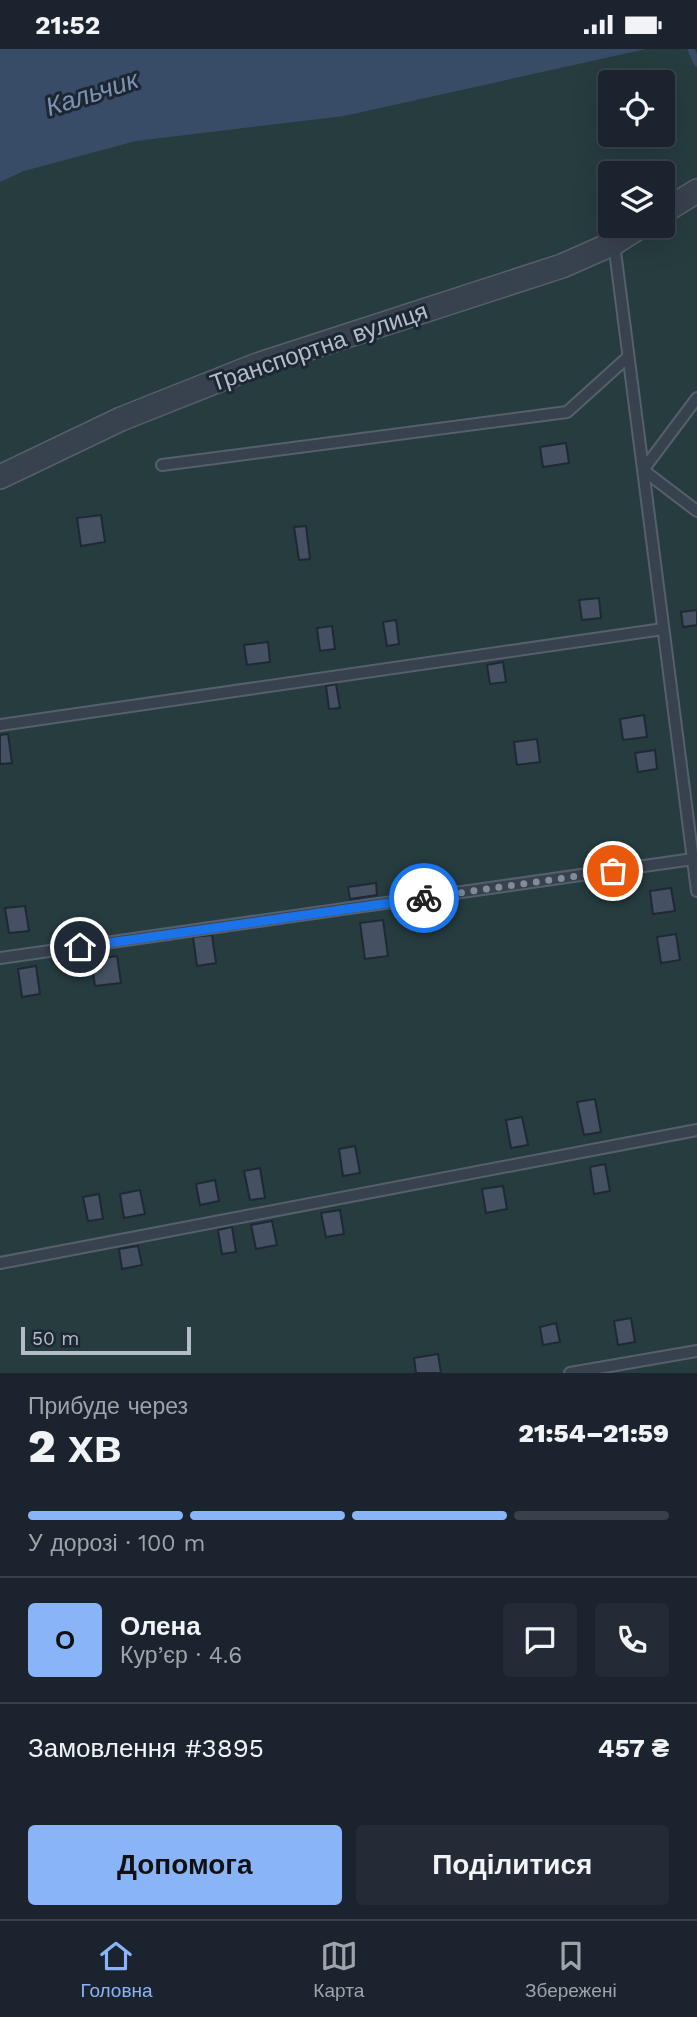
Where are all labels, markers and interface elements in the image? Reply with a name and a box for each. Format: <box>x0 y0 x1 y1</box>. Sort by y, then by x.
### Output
text: 21:52 <box>35 10 100 40</box>
water label: Кальчик <box>42 63 144 122</box>
map controls <box>598 70 675 238</box>
button: locate <box>598 70 675 147</box>
button: layers <box>598 161 675 238</box>
street label: Транспортна вулиця <box>207 297 431 397</box>
pin <box>583 841 643 901</box>
icon: bag <box>594 852 632 890</box>
courier <box>389 863 459 933</box>
icon: bike <box>405 879 443 917</box>
pin <box>50 917 110 977</box>
icon: home <box>61 928 99 966</box>
scale bar <box>21 1324 191 1356</box>
text: 50 m <box>32 1327 79 1350</box>
text: Прибуде через <box>28 1393 188 1420</box>
text: 21:54–21:59 <box>518 1418 669 1448</box>
text: 2 хв <box>28 1419 122 1473</box>
text: У дорозі · 100 m <box>28 1530 205 1557</box>
button: chat <box>503 1603 577 1677</box>
button: phone <box>595 1603 669 1677</box>
text: Олена <box>120 1611 201 1641</box>
text: О <box>55 1625 75 1655</box>
text: Кур’єр · 4.6 <box>120 1642 242 1669</box>
text: Замовлення #3895 <box>28 1733 264 1763</box>
text: 457 ₴ <box>598 1733 669 1763</box>
button: Допомога <box>28 1825 342 1905</box>
button: Поділитися <box>356 1825 669 1905</box>
tab: Головна <box>80 1937 153 2002</box>
tab: Карта <box>313 1937 364 2002</box>
tab: Збережені <box>525 1937 617 2002</box>

